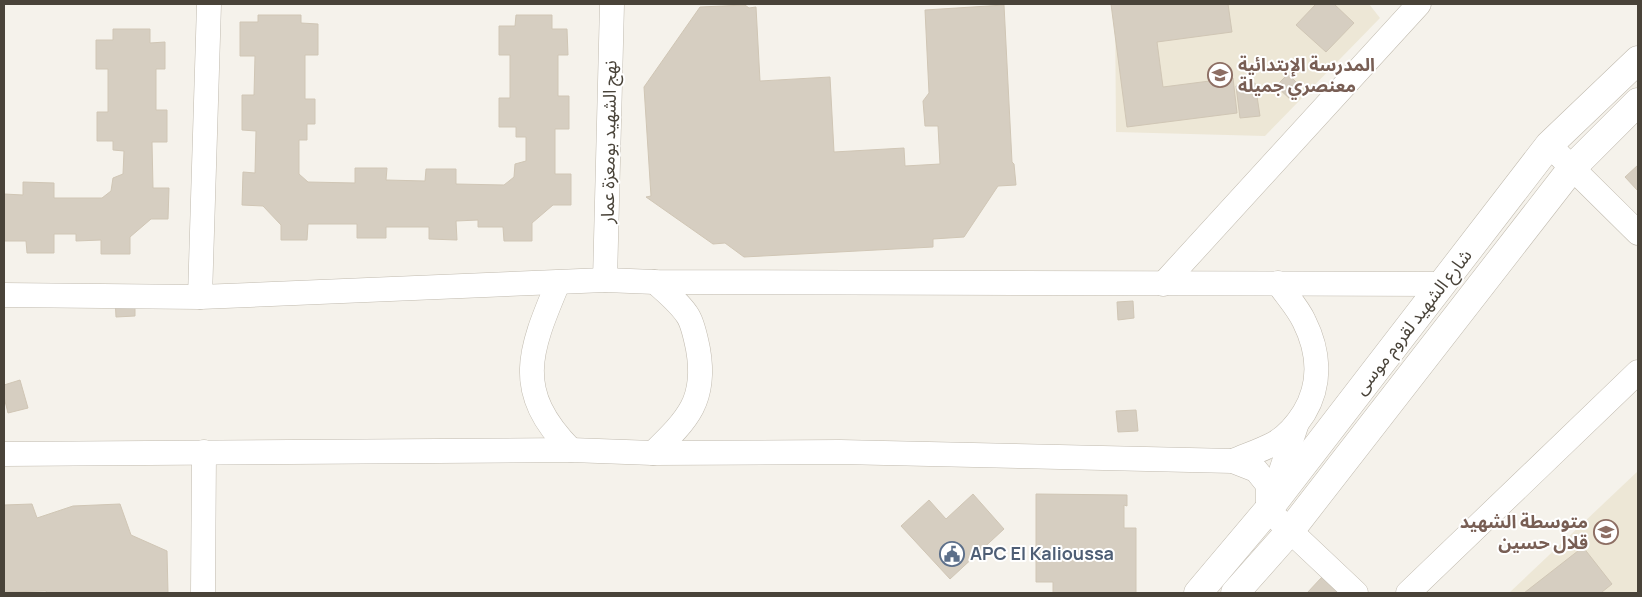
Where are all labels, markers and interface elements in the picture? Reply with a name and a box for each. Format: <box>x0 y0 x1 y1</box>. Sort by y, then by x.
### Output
place label: المدرسة الإبتدائية معنصري جميلة <box>1238 52 1375 100</box>
street label: نهج الشهيد بومعزة عمار <box>595 60 623 225</box>
school or university icon: المدرسة الإبتدائية معنصري جميلة <box>1207 62 1233 88</box>
street label: شارع الشهيد لقروم موسى <box>1348 244 1479 401</box>
place label: متوسطة الشهيد قلال حسين <box>1460 509 1588 554</box>
school or university icon: متوسطة الشهيد قلال حسين <box>1593 519 1619 545</box>
public building icon: APC El Kalioussa <box>939 541 965 567</box>
place label: APC El Kalioussa <box>970 541 1114 565</box>

